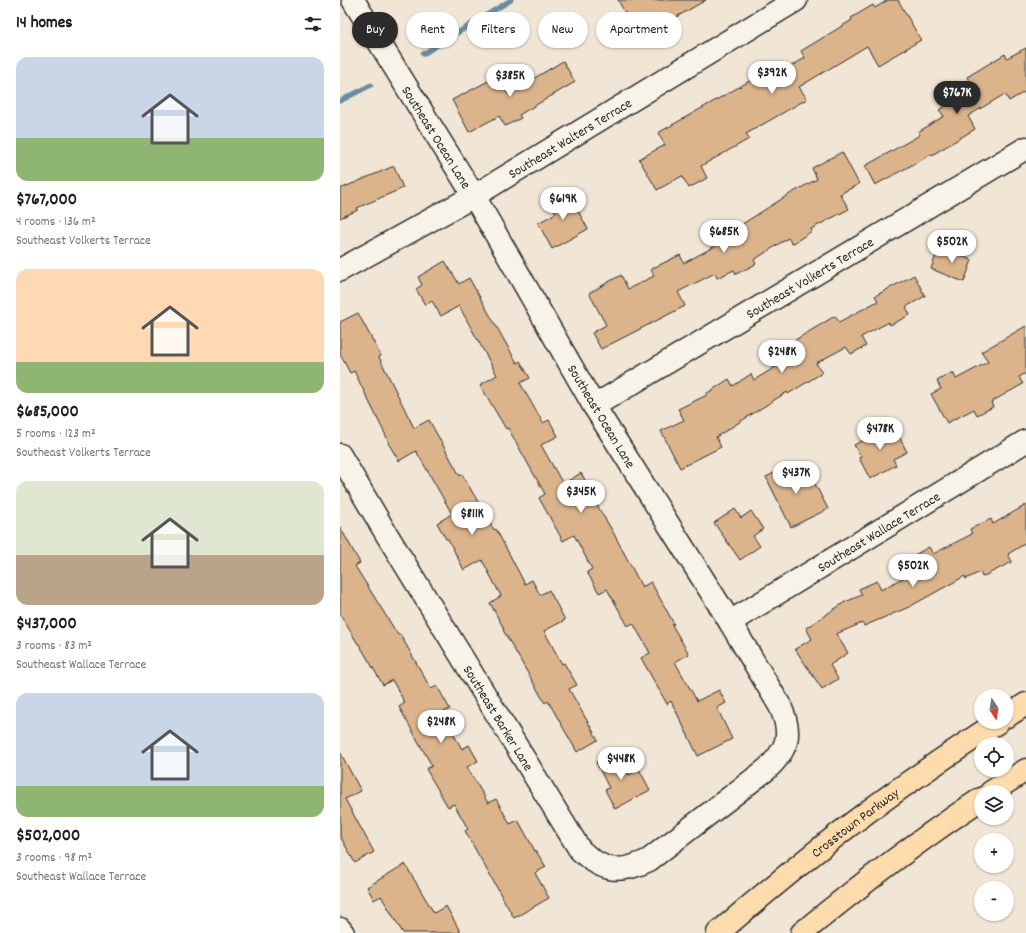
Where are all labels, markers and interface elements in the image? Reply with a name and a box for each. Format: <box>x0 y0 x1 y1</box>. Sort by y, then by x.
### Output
text: 14 homes <box>16 12 72 36</box>
chip: Buy <box>352 12 398 48</box>
chip: Rent <box>406 12 459 48</box>
chip: Filters <box>467 12 530 48</box>
chip: New <box>538 12 588 48</box>
chip: Apartment <box>596 12 682 48</box>
icon: filters <box>302 13 324 35</box>
pin: $392K <box>744 61 800 95</box>
pin: $385K <box>482 64 538 98</box>
text: $392K <box>757 64 787 83</box>
text: $385K <box>495 67 525 86</box>
pin: $767K <box>929 81 985 115</box>
icon: home <box>134 83 206 155</box>
street label: Southeast Ocean Lane <box>396 83 475 193</box>
text: $767K <box>943 84 971 103</box>
street label: Southeast Walters Terrace <box>505 94 636 185</box>
pin: $619K <box>535 187 591 221</box>
text: $767,000 <box>16 189 77 213</box>
text: $619K <box>549 190 577 209</box>
text: 4 rooms · 136 m² <box>16 213 96 232</box>
pin: $685K <box>696 220 752 254</box>
text: $685K <box>709 223 739 242</box>
pin: $502K <box>924 230 980 264</box>
text: Southeast Volkerts Terrace <box>16 232 151 251</box>
street label: Southeast Volkerts Terrace <box>743 233 878 325</box>
text: $502K <box>936 233 968 252</box>
icon: home <box>134 295 206 367</box>
pin: $248K <box>754 340 810 374</box>
text: $248K <box>768 343 796 362</box>
street label: Southeast Ocean Lane <box>561 361 639 473</box>
text: $685,000 <box>16 401 79 425</box>
pin: $478K <box>852 417 908 451</box>
text: $478K <box>866 420 894 439</box>
text: 5 rooms · 123 m² <box>16 425 96 444</box>
text: Southeast Volkerts Terrace <box>16 444 151 463</box>
pin: $437K <box>768 461 824 495</box>
text: $437K <box>782 464 810 483</box>
pin: $345K <box>553 480 609 514</box>
text: $345K <box>566 483 596 502</box>
street label: Southeast Wallace Terrace <box>814 488 945 578</box>
pin: $811K <box>444 502 500 536</box>
text: $811K <box>460 505 484 524</box>
icon: home <box>134 507 206 579</box>
pin: $502K <box>885 554 941 588</box>
text: $502K <box>897 557 929 576</box>
text: $437,000 <box>16 613 77 637</box>
text: 3 rooms · 83 m² <box>16 637 92 656</box>
text: Southeast Wallace Terrace <box>16 656 146 675</box>
street label: Southeast Barker Lane <box>457 662 537 775</box>
north arrow <box>974 689 1014 729</box>
map controls <box>974 689 1014 921</box>
pin: $248K <box>413 710 469 744</box>
text: $248K <box>427 713 455 732</box>
icon: home <box>134 719 206 791</box>
button: locate <box>974 737 1014 777</box>
pin: $448K <box>593 747 649 781</box>
text: $448K <box>607 750 635 769</box>
street label: Crosstown Parkway <box>808 784 904 864</box>
button: layers <box>974 785 1014 825</box>
text: $502,000 <box>16 825 80 849</box>
button: + <box>974 833 1014 873</box>
text: 3 rooms · 98 m² <box>16 849 92 868</box>
text: Southeast Wallace Terrace <box>16 868 146 887</box>
button: − <box>974 881 1014 921</box>

